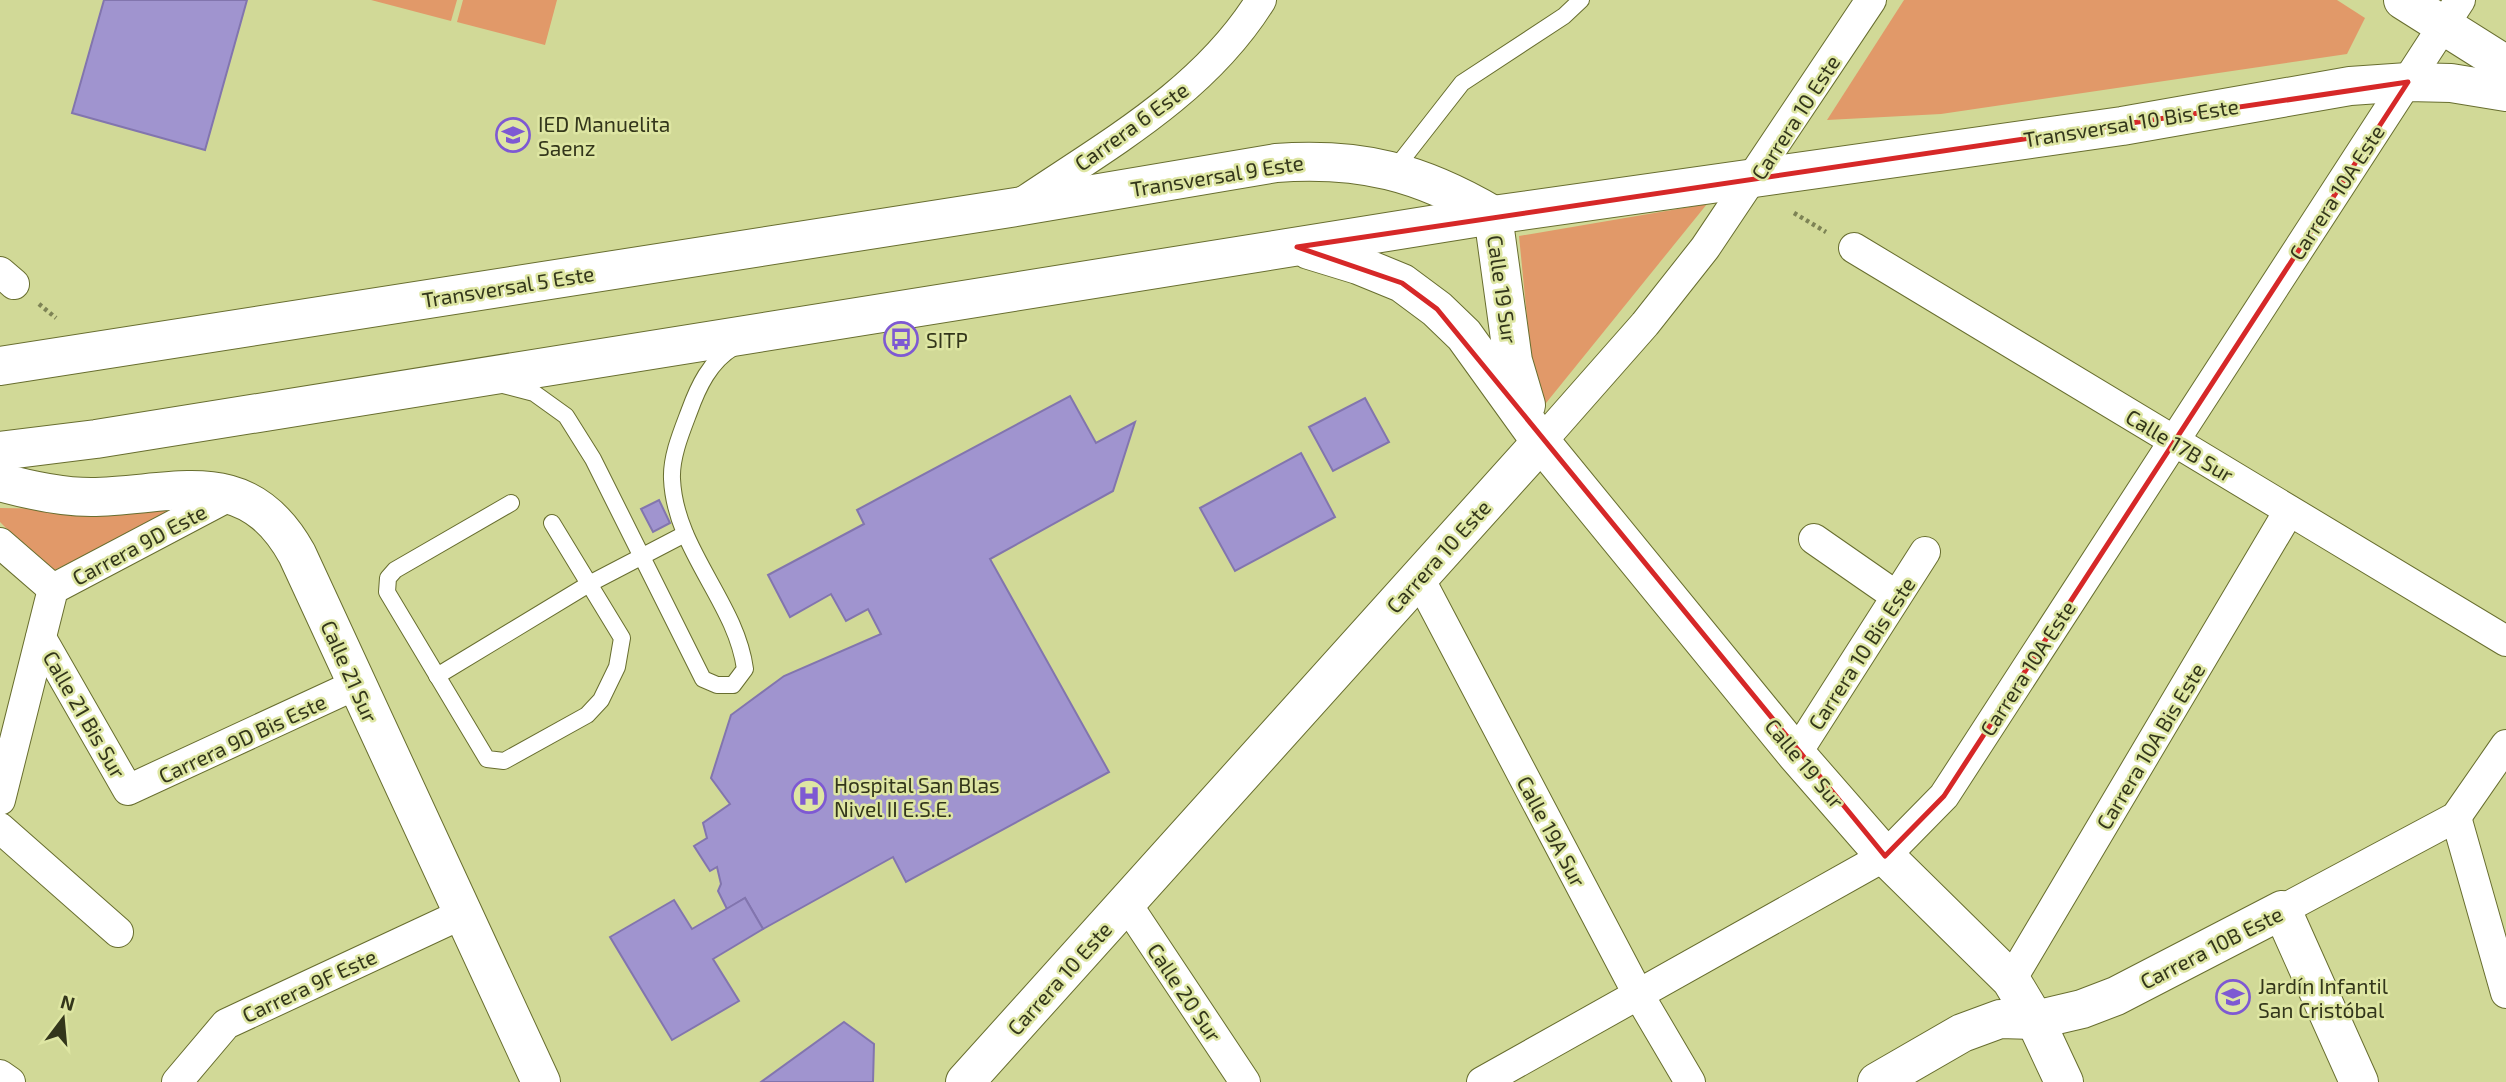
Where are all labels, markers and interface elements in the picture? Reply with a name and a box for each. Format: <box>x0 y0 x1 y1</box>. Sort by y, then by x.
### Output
street label: Carrera 10 Este <box>1745 50 1845 184</box>
street label: Carrera 6 Este <box>1069 76 1193 176</box>
street label: Transversal 10 Bis Este <box>2022 93 2240 151</box>
place label: IED Manuelita Saenz <box>538 111 670 160</box>
school or university icon: IED Manuelita Saenz <box>494 116 532 154</box>
street label: Carrera 10A Este <box>2283 120 2389 264</box>
street label: Transversal 9 Este <box>1129 149 1305 201</box>
street label: Calle 19 Sur <box>1483 233 1523 345</box>
street label: Transversal 5 Este <box>420 260 596 312</box>
bus stop icon: SITP <box>882 320 920 358</box>
place label: SITP <box>926 327 968 352</box>
street label: Calle 17B Sur <box>2122 403 2239 487</box>
street label: Carrera 10 Este <box>1381 494 1495 618</box>
street label: Carrera 9D Este <box>68 498 210 590</box>
street label: Carrera 10 Bis Este <box>1802 572 1920 734</box>
street label: Carrera 10A Este <box>1974 596 2080 740</box>
street label: Calle 21 Sur <box>316 616 384 726</box>
street label: Calle 21 Bis Sur <box>39 646 132 782</box>
street label: Carrera 10A Bis Este <box>2090 658 2210 834</box>
street label: Carrera 9D Bis Este <box>154 688 330 788</box>
street label: Calle 19 Sur <box>1760 713 1850 813</box>
street label: Calle 19A Sur <box>1512 771 1592 891</box>
place label: Hospital San Blas Nivel II E.S.E. <box>834 772 1000 821</box>
hospital icon: Hospital San Blas Nivel II E.S.E. <box>790 777 828 815</box>
street label: Carrera 10B Este <box>2136 900 2286 994</box>
street label: Carrera 10 Este <box>1002 916 1116 1040</box>
street label: Calle 20 Sur <box>1143 938 1227 1046</box>
street label: Carrera 9F Este <box>238 943 380 1027</box>
place label: Jardín Infantil San Cristóbal <box>2258 973 2389 1022</box>
school or university icon: Jardín Infantil San Cristóbal <box>2214 978 2252 1016</box>
north arrow <box>28 984 98 1054</box>
text: N <box>58 989 78 1015</box>

